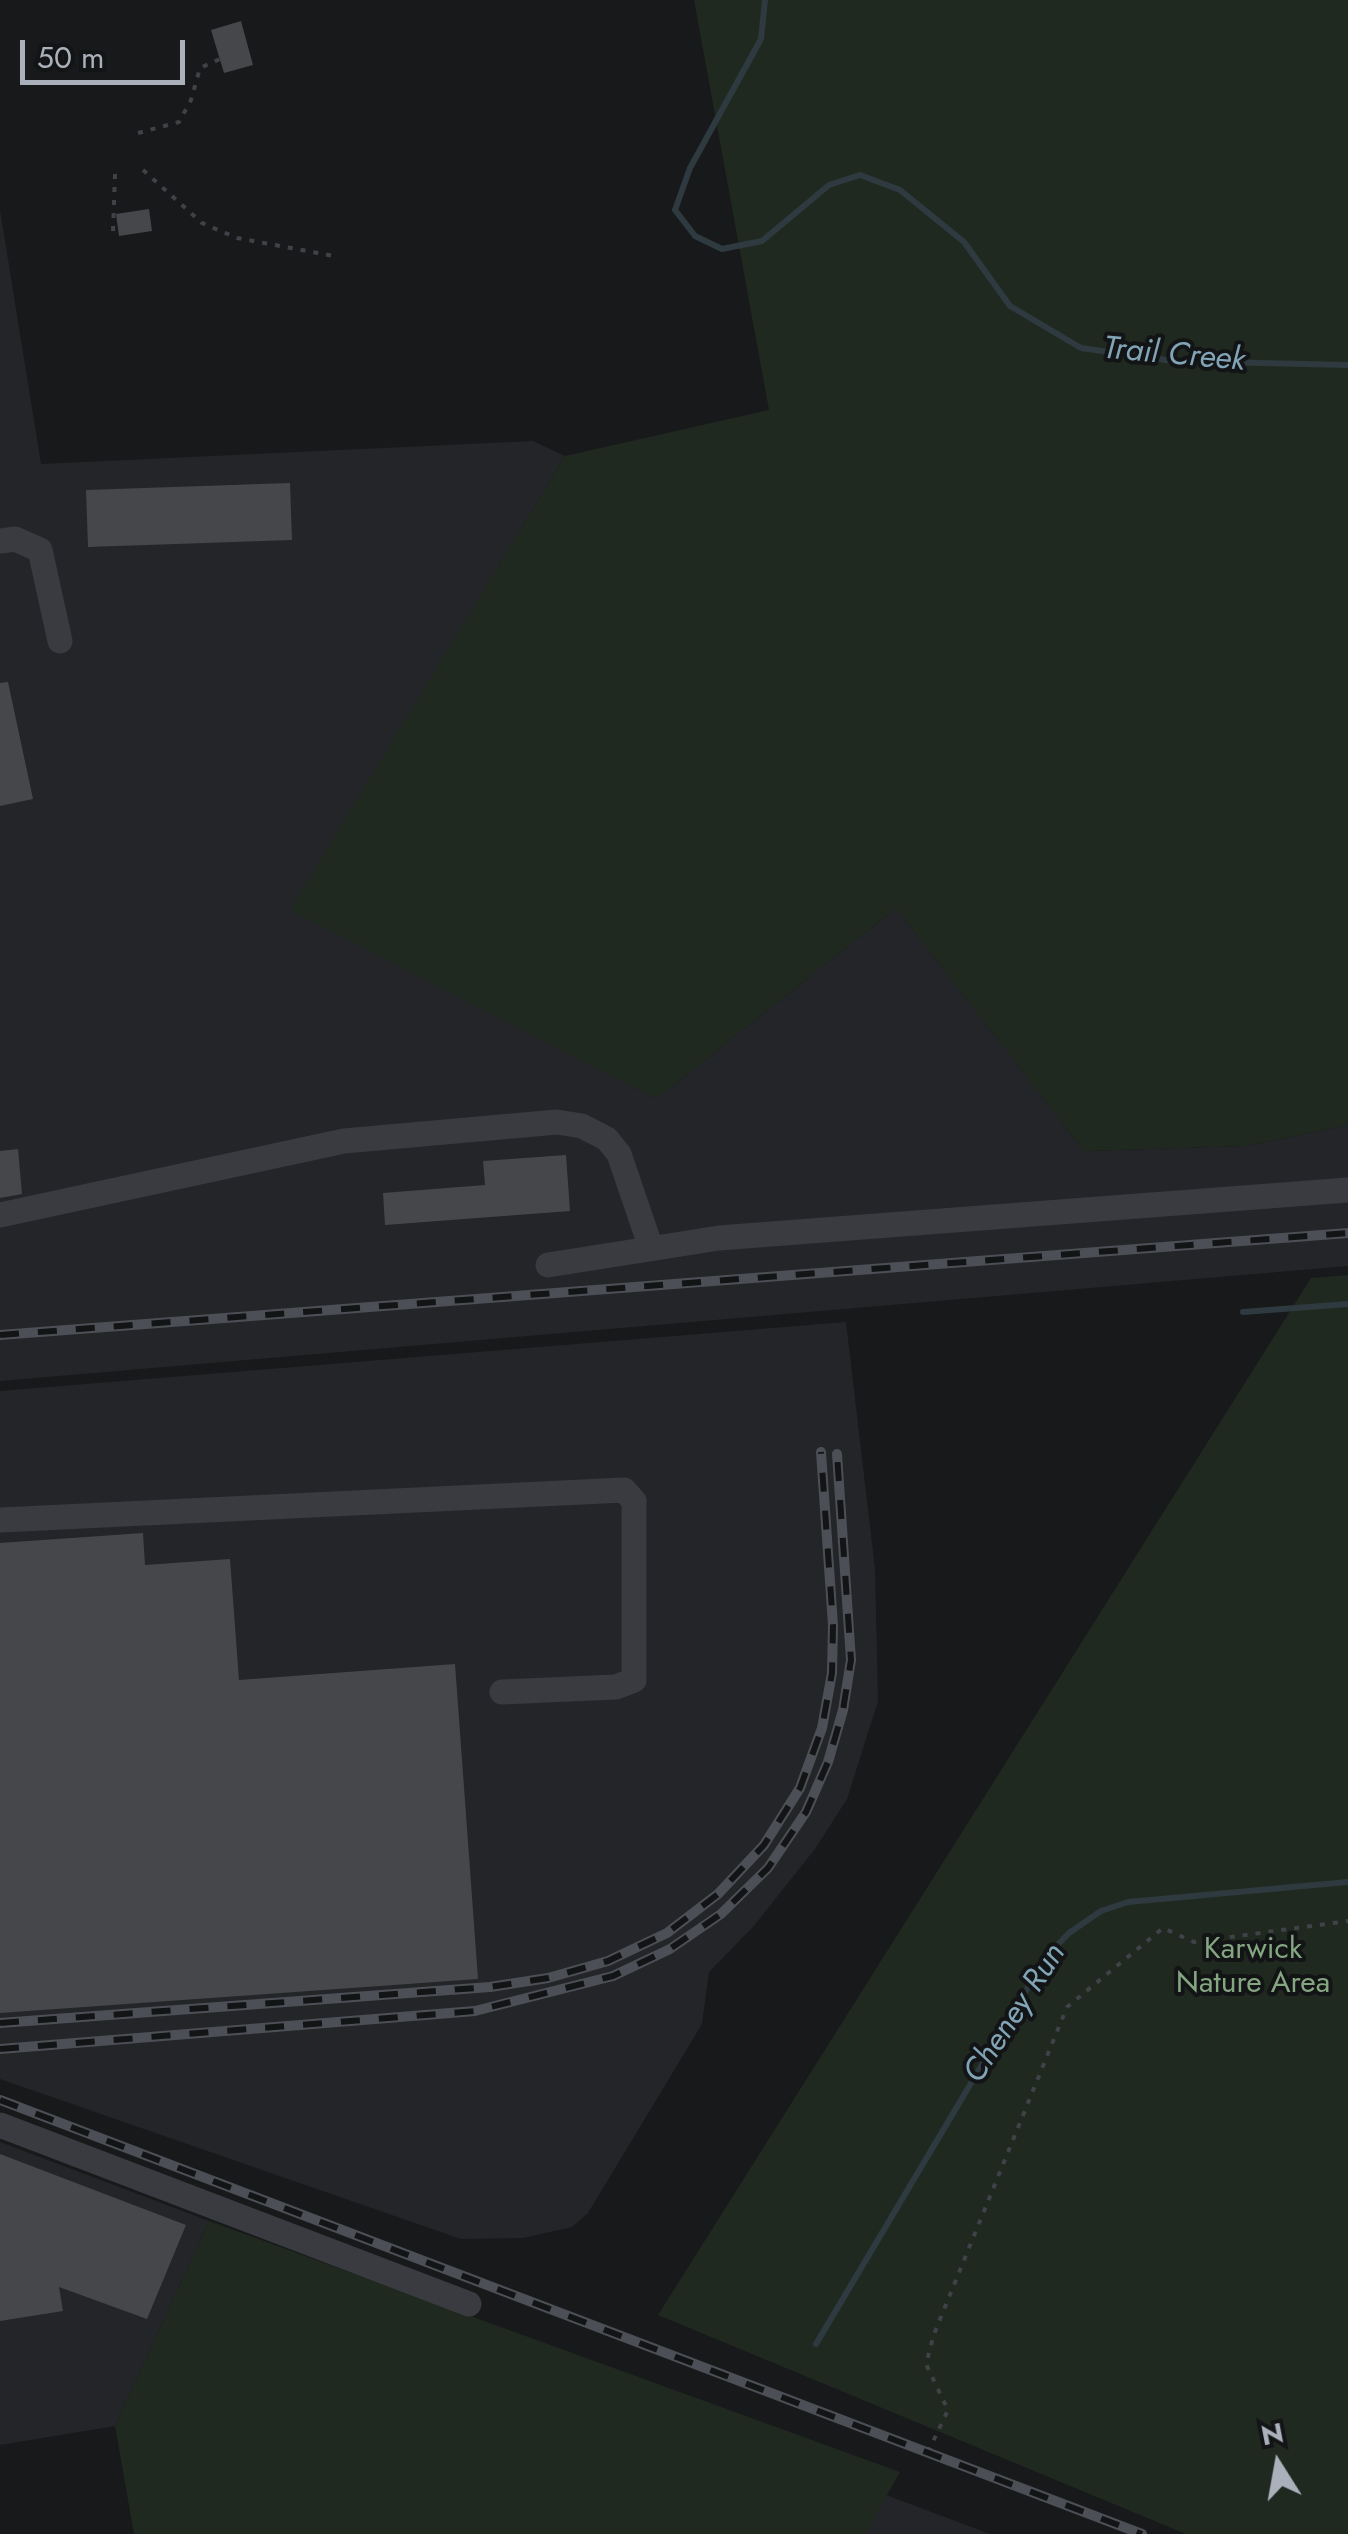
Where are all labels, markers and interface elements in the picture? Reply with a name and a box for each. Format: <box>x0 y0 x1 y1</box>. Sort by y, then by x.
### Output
scale bar <box>25 20 190 82</box>
text: 50 m <box>37 36 104 79</box>
water label: Trail Creek <box>1102 331 1246 381</box>
park label: Karwick Nature Area <box>1176 1933 1330 2004</box>
water label: Cheney Run <box>957 1937 1075 2091</box>
text: N <box>1257 2412 1287 2456</box>
north arrow <box>1228 2414 1328 2514</box>

